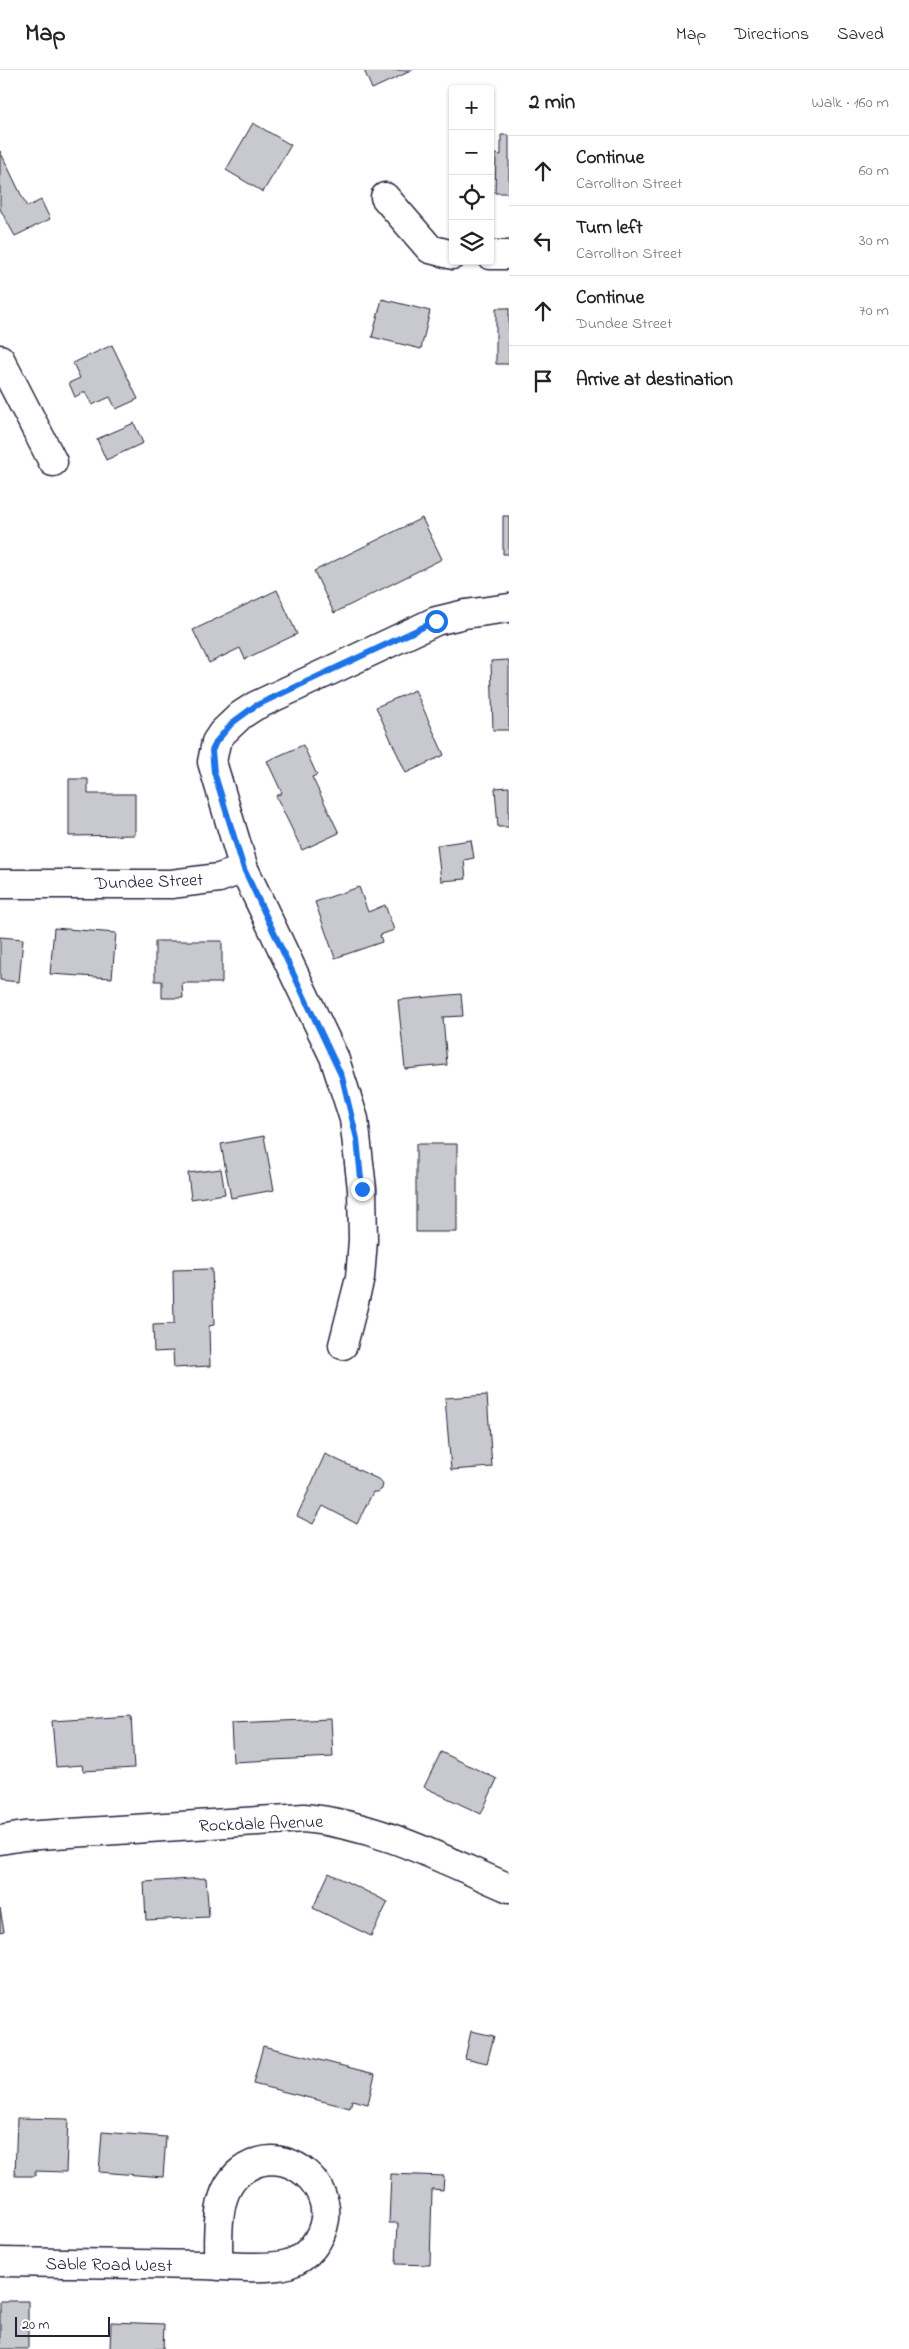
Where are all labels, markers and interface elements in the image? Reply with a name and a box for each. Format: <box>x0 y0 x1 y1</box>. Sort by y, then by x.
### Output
text: Map <box>25 17 66 52</box>
text: Map <box>676 22 706 48</box>
text: Directions <box>734 22 809 48</box>
text: Saved <box>837 22 884 48</box>
map controls <box>449 85 494 265</box>
button: + <box>449 85 494 130</box>
text: 2 min <box>529 88 575 118</box>
text: Walk · 160 m <box>811 91 889 115</box>
button: − <box>449 130 494 175</box>
text: Continue <box>576 145 644 172</box>
icon: ahead <box>529 157 557 185</box>
text: 60 m <box>859 159 889 183</box>
text: Carrollton Street <box>576 172 682 196</box>
button: locate <box>449 175 494 220</box>
text: Turn left <box>576 215 643 242</box>
button: layers <box>449 220 494 265</box>
icon: left <box>529 227 557 255</box>
text: 30 m <box>859 229 889 253</box>
text: Carrollton Street <box>576 242 682 266</box>
text: Continue <box>576 285 644 312</box>
icon: ahead <box>529 297 557 325</box>
text: 70 m <box>859 299 889 323</box>
text: Dundee Street <box>576 312 672 336</box>
icon: arrive <box>529 367 557 395</box>
text: Arrive at destination <box>576 367 733 394</box>
route start <box>425 610 448 633</box>
street label: Dundee Street <box>93 868 204 898</box>
route end <box>351 1178 374 1201</box>
street label: Rockdale Avenue <box>198 1810 325 1840</box>
street label: Sable Road West <box>45 2252 173 2280</box>
scale bar <box>15 2314 110 2337</box>
text: 20 m <box>22 2315 49 2336</box>

